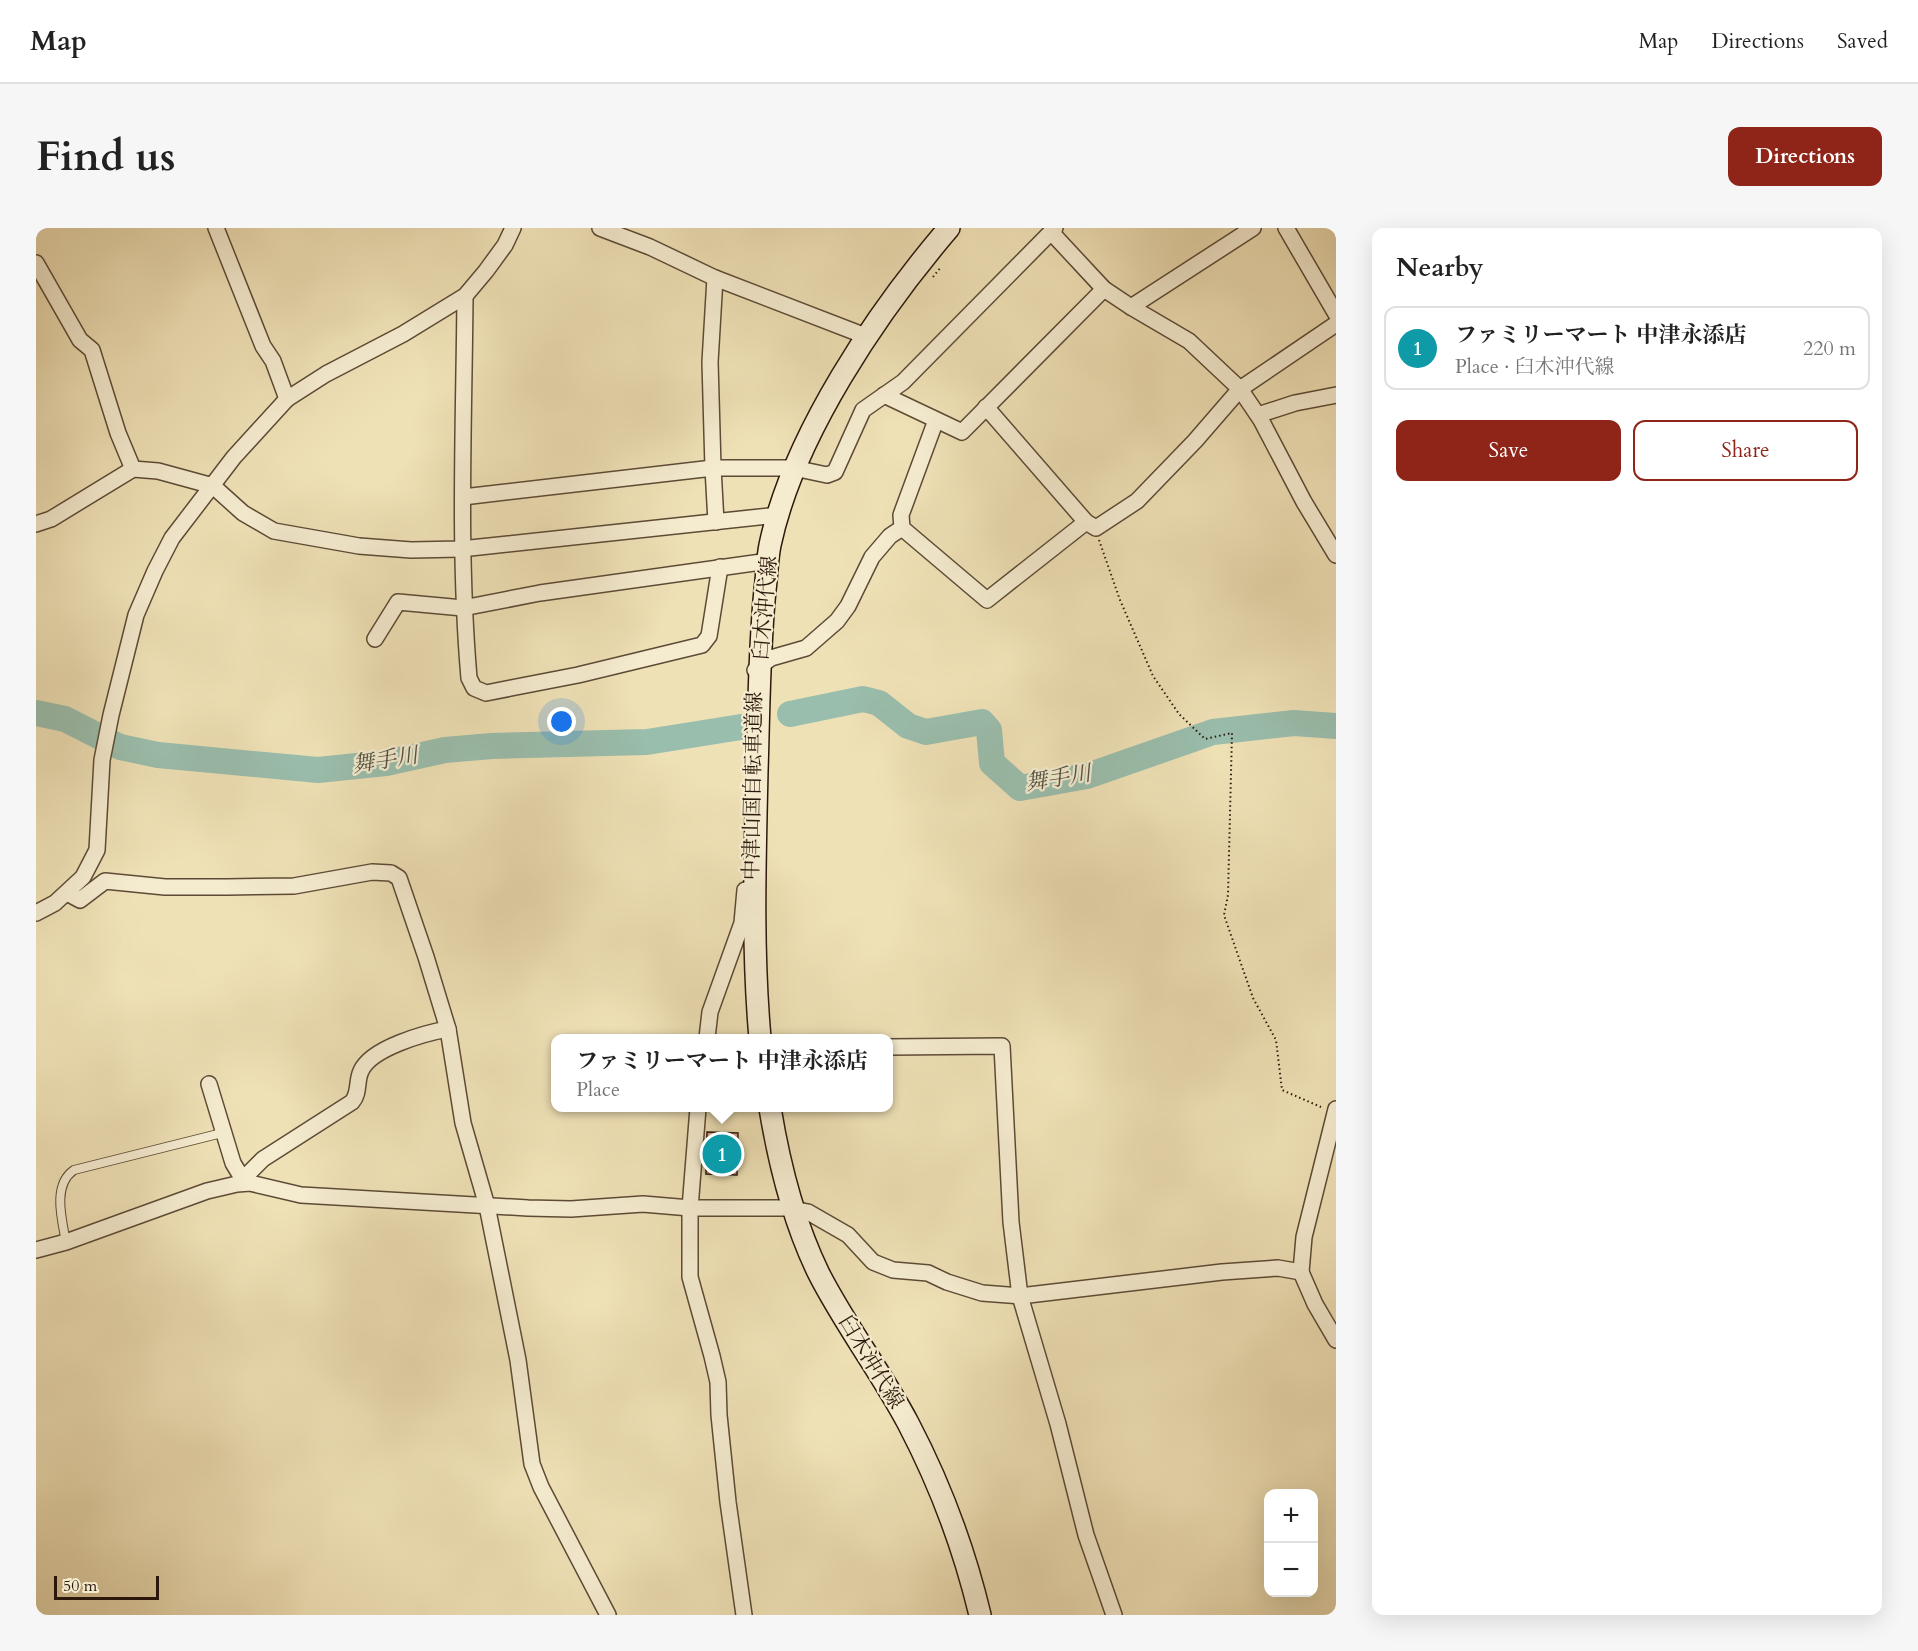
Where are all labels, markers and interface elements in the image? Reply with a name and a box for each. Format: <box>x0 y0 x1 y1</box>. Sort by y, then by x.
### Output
text: Map <box>30 22 87 60</box>
text: Map <box>1638 27 1678 56</box>
text: Directions <box>1711 27 1804 56</box>
text: Saved <box>1837 27 1888 56</box>
button: Directions <box>1728 127 1882 186</box>
text: Find us <box>36 128 176 185</box>
text: Nearby <box>1396 250 1484 285</box>
text: ファミリーマート 中津永添店 <box>1455 320 1746 350</box>
text: 1 <box>1412 335 1423 362</box>
text: 220 m <box>1803 335 1856 362</box>
text: Place · 臼木沖代線 <box>1455 353 1615 380</box>
button: Save <box>1396 420 1621 481</box>
button: Share <box>1633 420 1858 481</box>
street label: 臼木沖代線 <box>746 554 784 662</box>
street label: 中津山国自転車道線 <box>737 691 769 881</box>
your location <box>547 707 576 736</box>
water label: 舞手川 <box>350 740 422 780</box>
water label: 舞手川 <box>1023 758 1095 798</box>
popup <box>551 1034 893 1112</box>
text: ファミリーマート 中津永添店 <box>576 1046 868 1076</box>
text: Place <box>576 1076 620 1103</box>
pin: 1 <box>702 1132 742 1176</box>
street label: 臼木沖代線 <box>832 1310 910 1414</box>
map controls <box>1264 1489 1318 1597</box>
button: + <box>1264 1489 1318 1543</box>
button: − <box>1264 1543 1318 1597</box>
scale bar <box>54 1573 159 1600</box>
text: 50 m <box>63 1575 97 1597</box>

